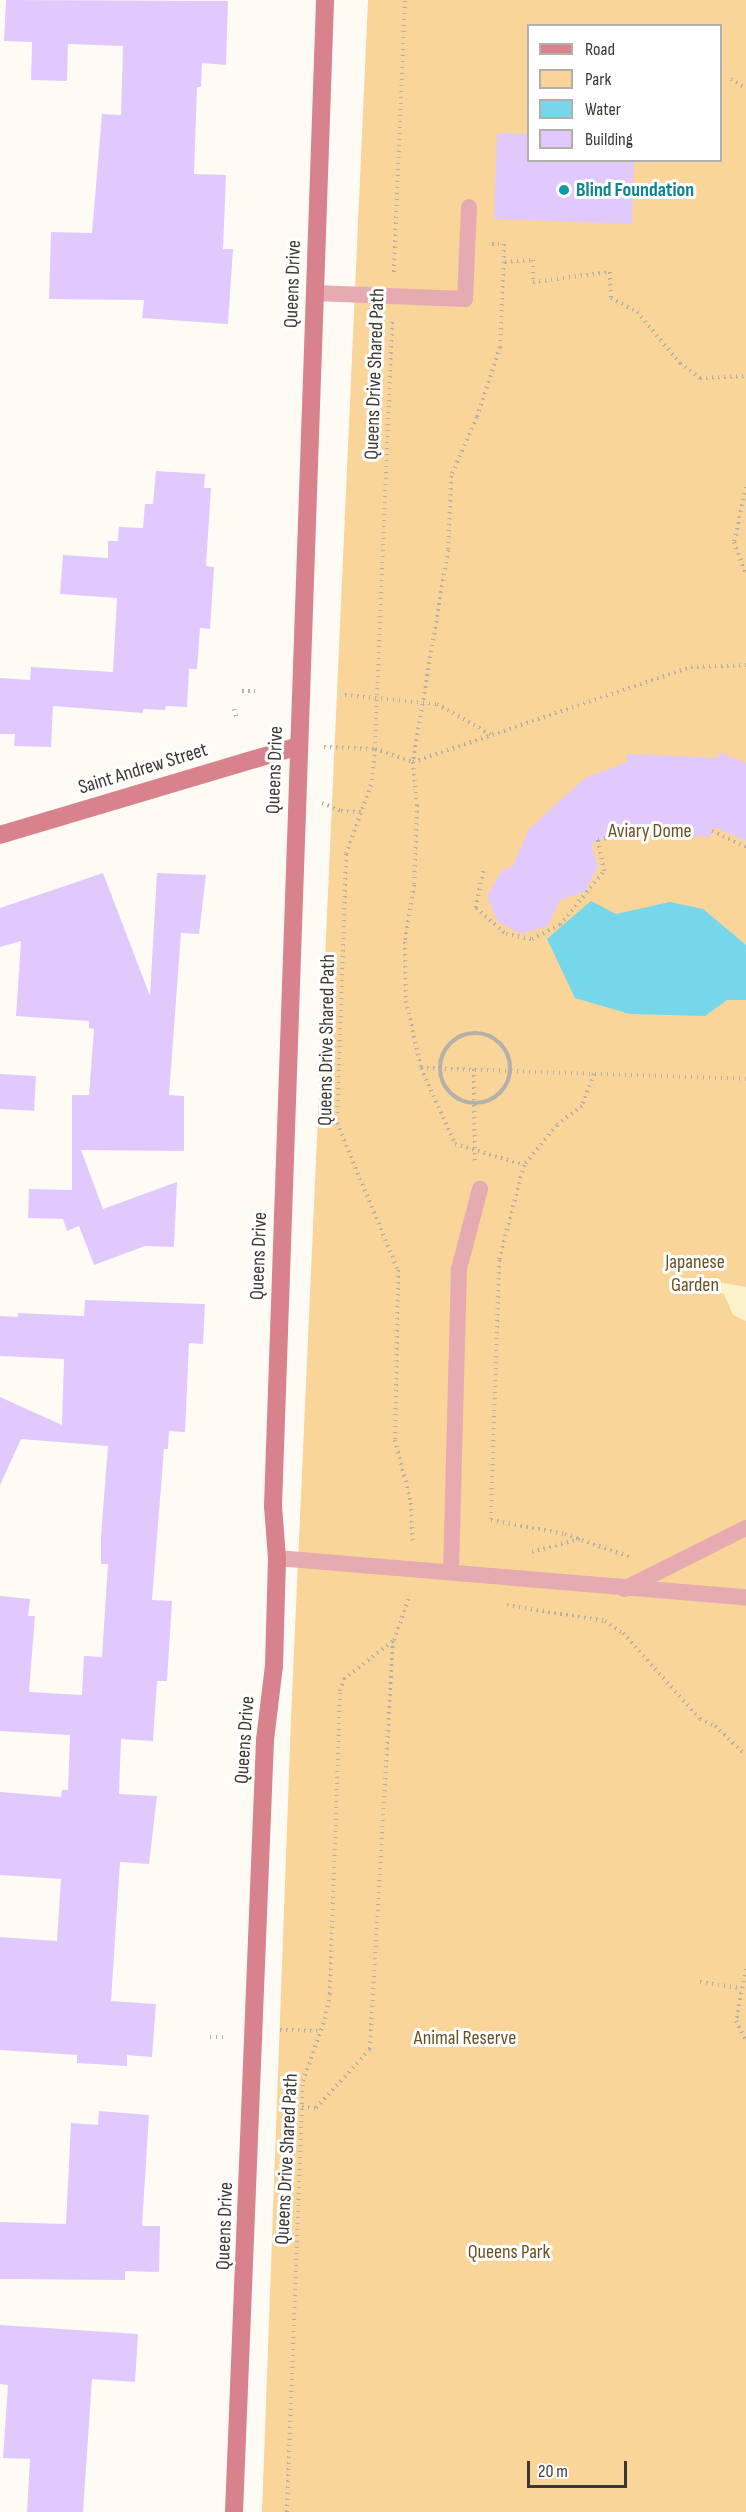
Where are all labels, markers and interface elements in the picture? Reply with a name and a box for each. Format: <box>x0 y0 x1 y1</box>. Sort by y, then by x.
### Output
legend <box>527 24 722 162</box>
text: Road <box>585 39 615 60</box>
text: Park <box>585 69 611 90</box>
text: Water <box>585 99 621 120</box>
text: Building <box>585 129 633 150</box>
place label: Blind Foundation <box>576 178 694 202</box>
marker: Blind Foundation <box>557 183 571 197</box>
street label: Queens Drive <box>279 240 307 328</box>
street label: Queens Drive Shared Path <box>360 288 390 460</box>
street label: Queens Drive <box>261 726 289 814</box>
street label: Saint Andrew Street <box>76 738 210 800</box>
park label: Aviary Dome <box>608 819 692 843</box>
street label: Queens Drive Shared Path <box>314 954 340 1126</box>
street label: Queens Drive <box>245 1212 273 1300</box>
park label: Japanese Garden <box>665 1250 725 1297</box>
street label: Queens Drive <box>230 1695 260 1785</box>
park label: Animal Reserve <box>414 2026 516 2050</box>
street label: Queens Drive Shared Path <box>271 2073 303 2245</box>
street label: Queens Drive <box>211 2182 239 2270</box>
park label: Queens Park <box>468 2240 550 2264</box>
scale bar <box>530 2449 630 2487</box>
text: 20 m <box>538 2461 568 2482</box>

